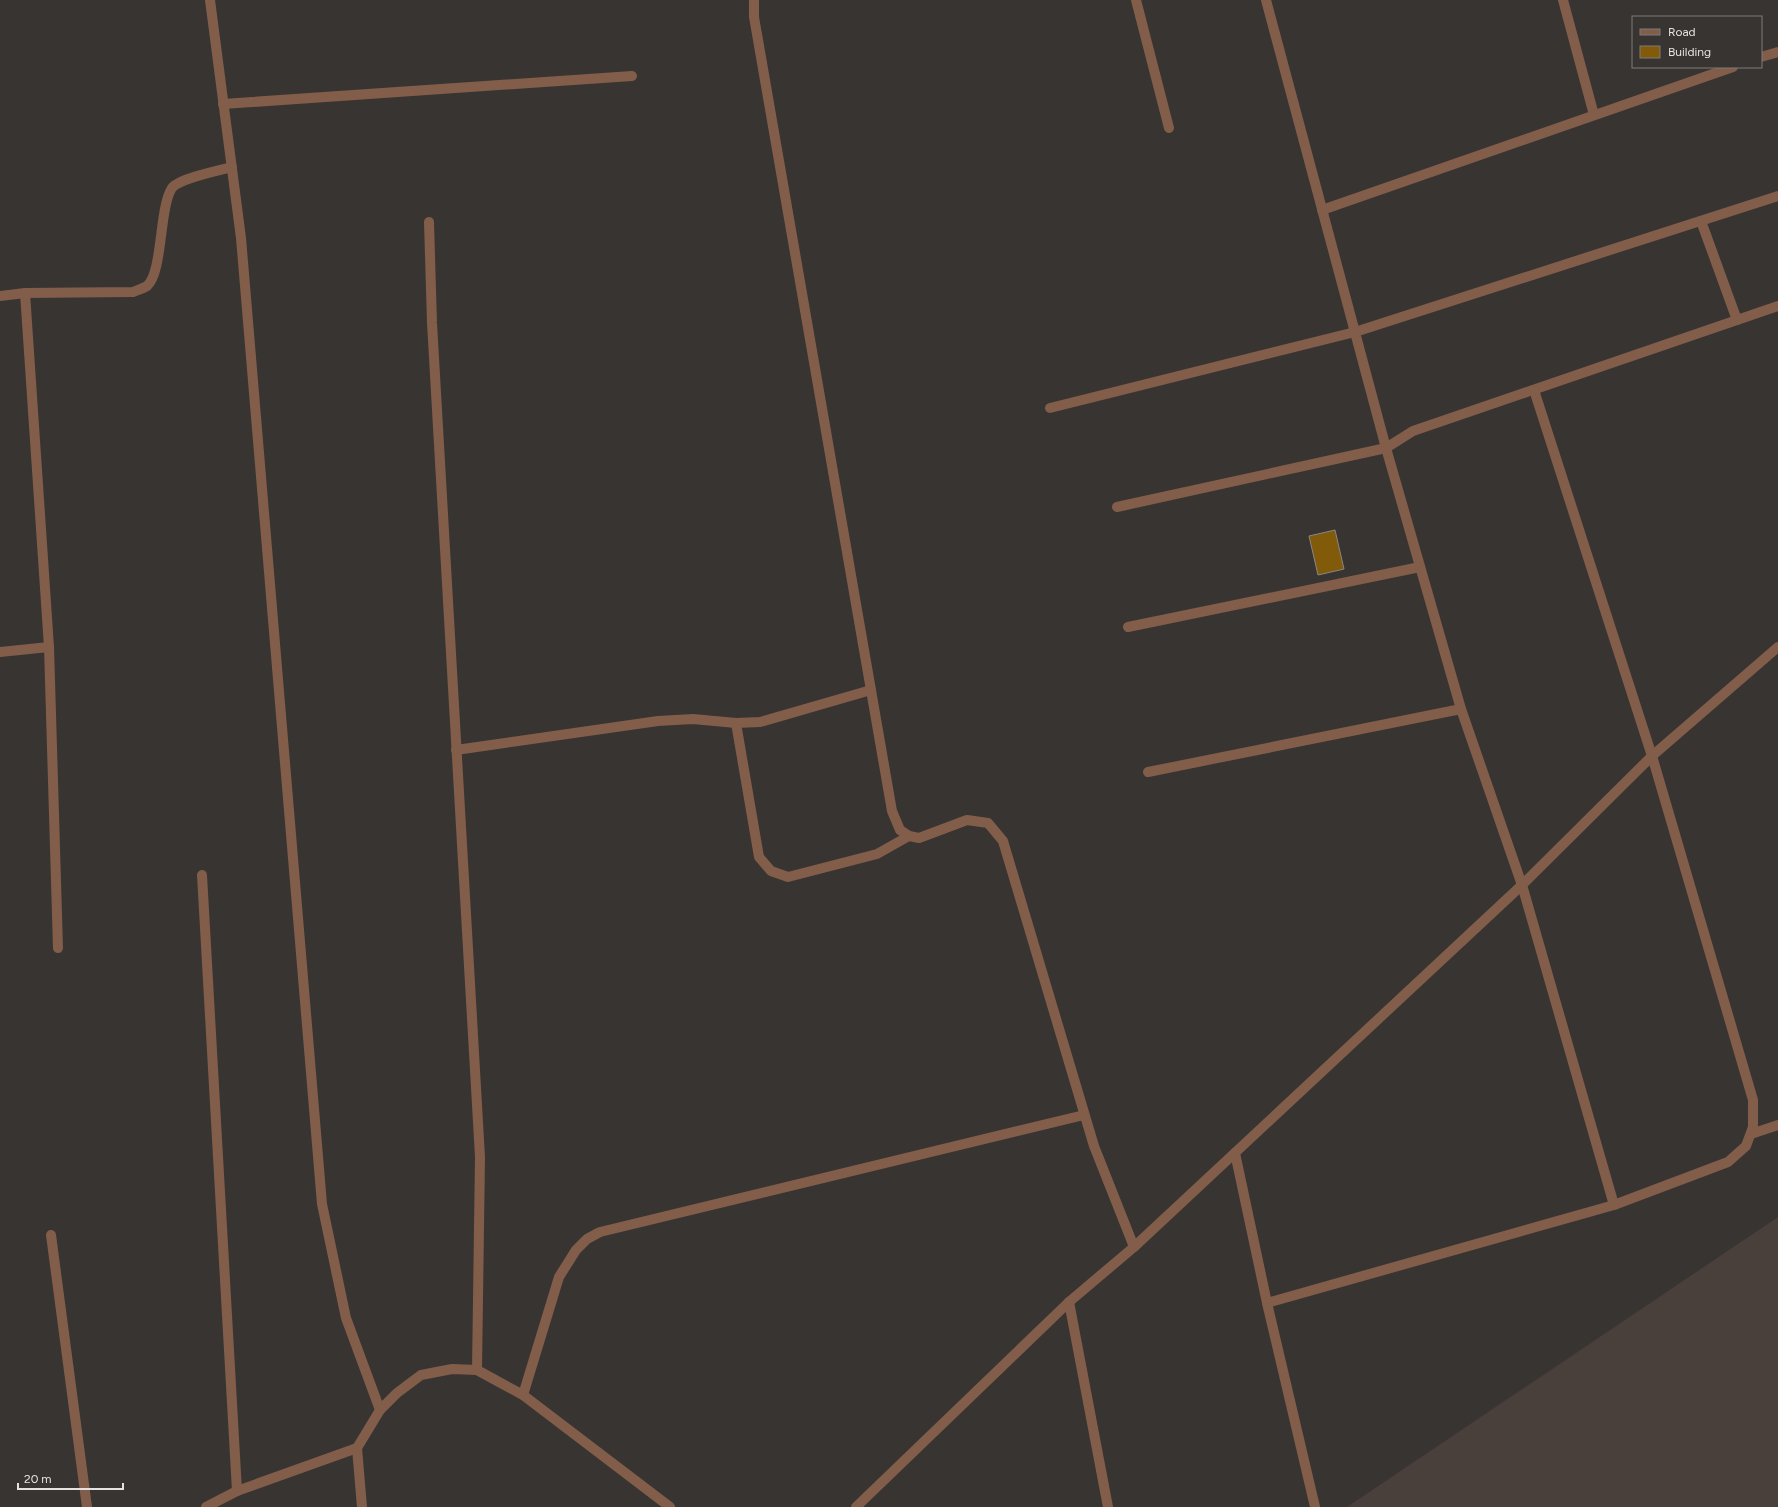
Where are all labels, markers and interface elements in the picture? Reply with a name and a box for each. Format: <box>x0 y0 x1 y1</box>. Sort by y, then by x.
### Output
legend <box>1632 16 1762 68</box>
text: Road <box>1668 25 1696 39</box>
text: Building <box>1668 45 1711 59</box>
scale bar <box>18 1465 123 1491</box>
text: 20 m <box>24 1472 52 1486</box>

